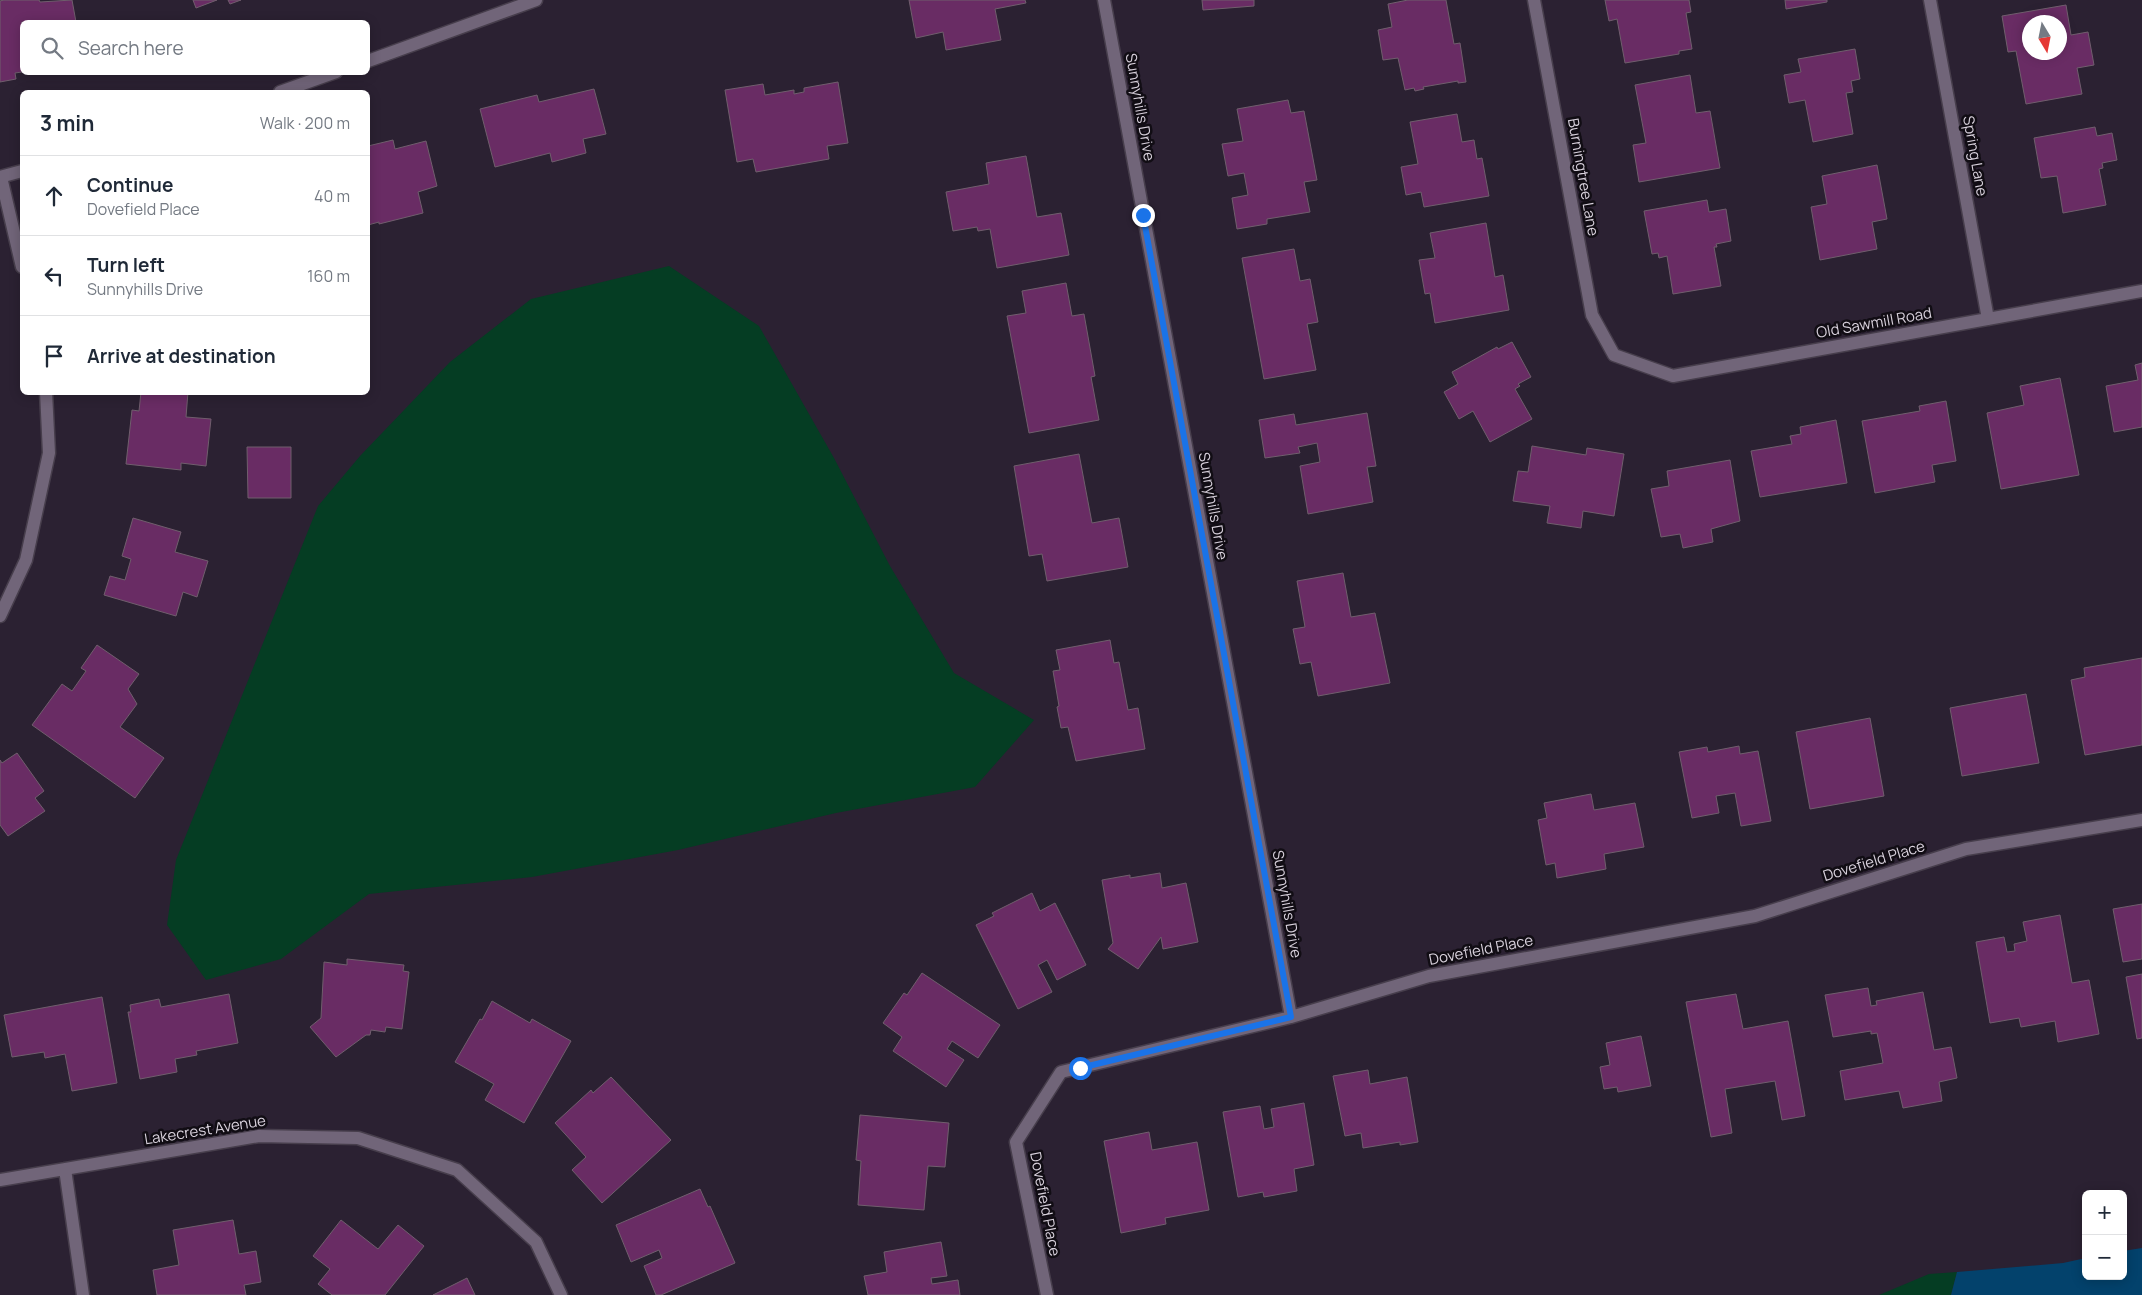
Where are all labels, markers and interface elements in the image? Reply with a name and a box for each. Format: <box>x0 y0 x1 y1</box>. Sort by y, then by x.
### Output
north arrow <box>2022 15 2067 60</box>
search box <box>20 20 370 75</box>
icon: search <box>38 34 66 62</box>
text: Search here <box>78 35 184 61</box>
street label: Sunnyhills Drive <box>1121 51 1160 163</box>
text: 3 min <box>40 109 94 137</box>
text: Walk · 200 m <box>260 112 350 134</box>
street label: Spring Lane <box>1958 114 1993 198</box>
street label: Burningtree Lane <box>1563 116 1604 238</box>
text: Continue <box>87 172 173 198</box>
icon: ahead <box>40 182 68 210</box>
text: 40 m <box>314 185 350 207</box>
text: Dovefield Place <box>87 198 200 220</box>
route end <box>1132 204 1155 227</box>
text: Turn left <box>87 252 165 278</box>
icon: left <box>40 262 68 290</box>
text: 160 m <box>307 265 350 287</box>
text: Sunnyhills Drive <box>87 278 203 300</box>
street label: Old Sawmill Road <box>1815 302 1933 343</box>
icon: arrive <box>40 342 68 370</box>
text: Arrive at destination <box>87 343 276 369</box>
street label: Sunnyhills Drive <box>1194 450 1233 562</box>
street label: Dovefield Place <box>1820 835 1928 886</box>
street label: Sunnyhills Drive <box>1268 848 1307 960</box>
street label: Dovefield Place <box>1427 929 1535 970</box>
route start <box>1069 1057 1092 1080</box>
street label: Lakecrest Avenue <box>143 1110 267 1149</box>
street label: Dovefield Place <box>1025 1150 1066 1258</box>
map controls <box>2082 1190 2127 1280</box>
button: + <box>2082 1190 2127 1235</box>
button: − <box>2082 1235 2127 1280</box>

